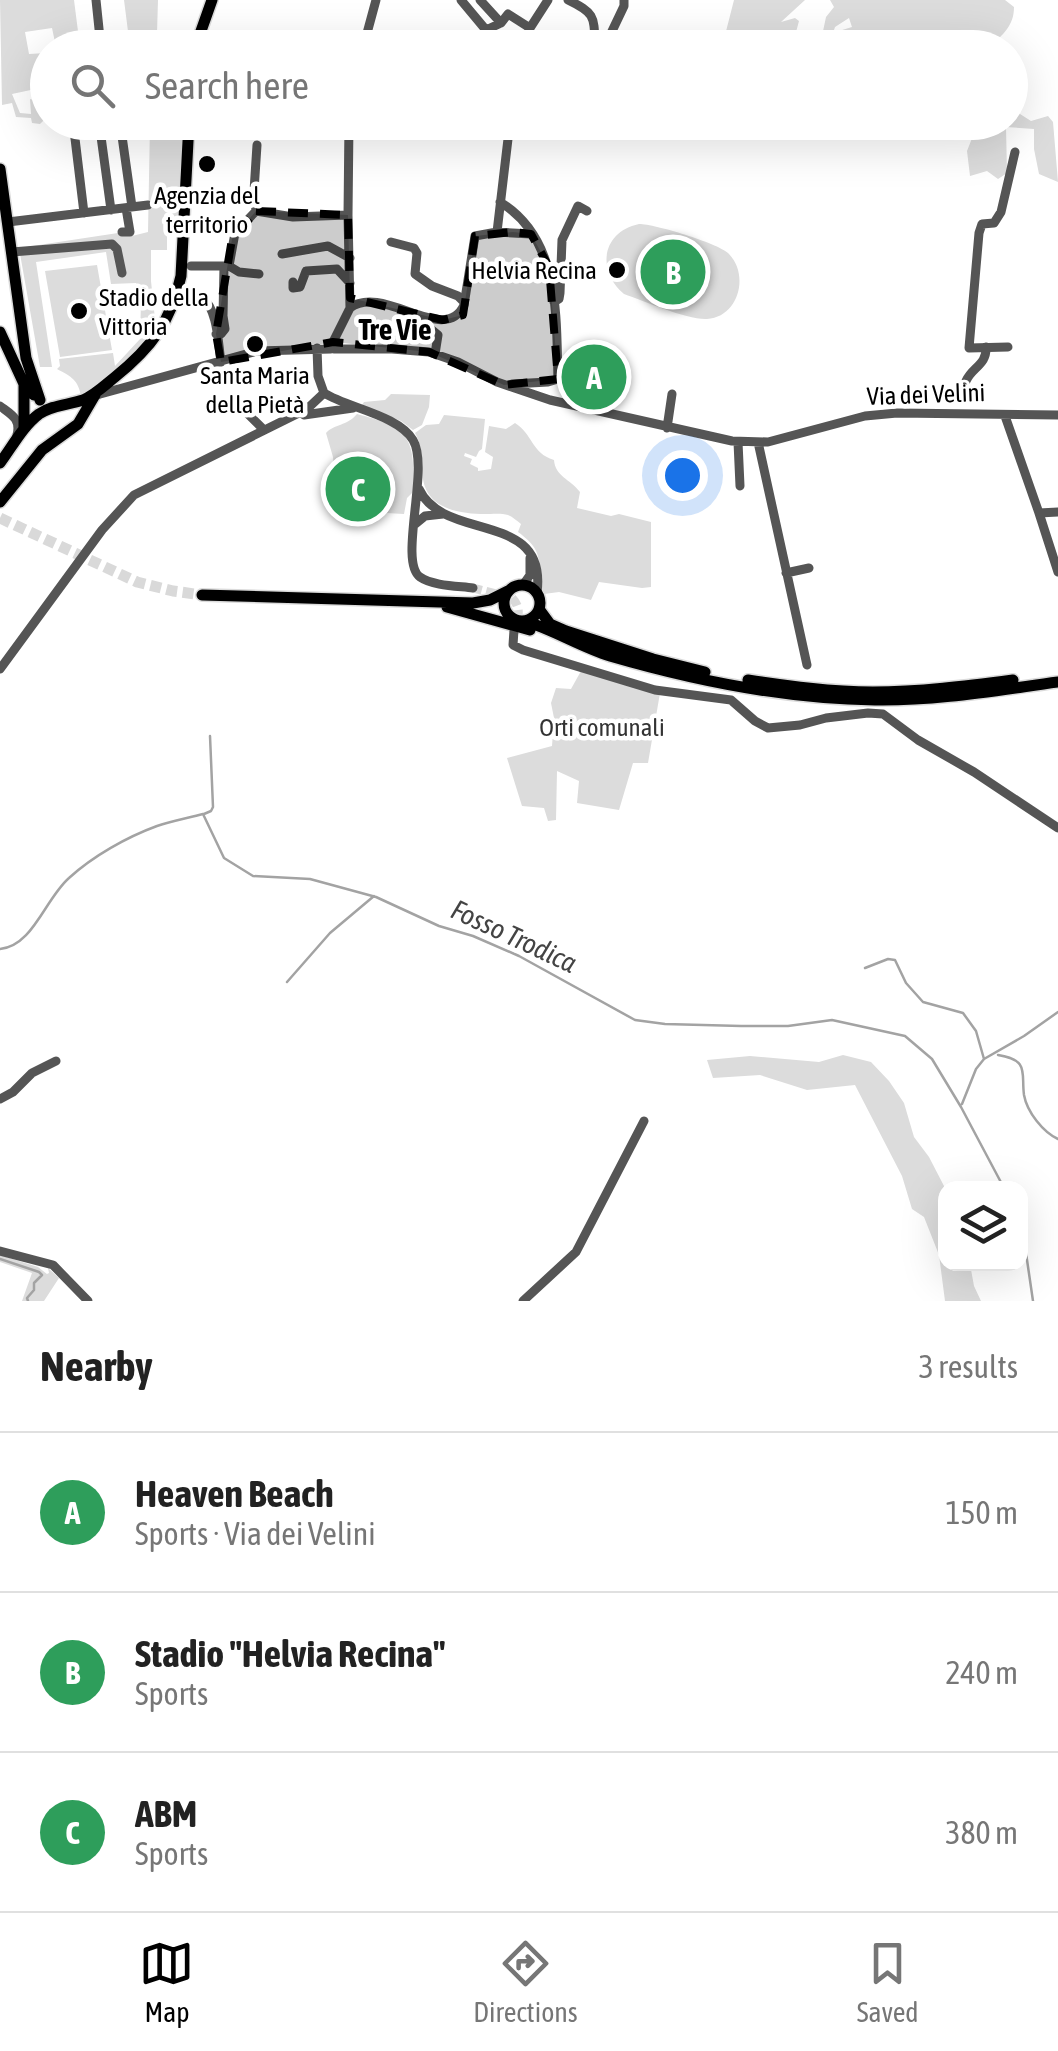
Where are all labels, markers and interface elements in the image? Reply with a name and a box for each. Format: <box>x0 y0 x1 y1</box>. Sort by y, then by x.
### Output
search box <box>30 30 1028 140</box>
icon: search <box>65 58 120 113</box>
text: Search here <box>145 64 309 107</box>
marker: Agenzia del territorio <box>196 153 218 175</box>
place label: Agenzia del territorio <box>154 181 260 238</box>
pin: B <box>640 234 706 310</box>
place label: Helvia Recina <box>471 256 597 284</box>
marker: Helvia Recina <box>606 259 628 281</box>
place label: Stadio della Vittoria <box>99 283 209 340</box>
marker: Stadio della Vittoria <box>68 300 90 322</box>
district label: Tre Vie <box>358 312 432 346</box>
marker: Santa Maria della Pietà <box>244 333 266 355</box>
pin: A <box>562 340 626 414</box>
place label: Santa Maria della Pietà <box>200 361 310 418</box>
street label: Via dei Velini <box>866 378 986 410</box>
your location <box>657 450 708 501</box>
pin: C <box>326 452 390 526</box>
park label: Orti comunali <box>539 713 665 741</box>
water label: Fosso Trodica <box>446 893 582 979</box>
map controls <box>938 1181 1028 1271</box>
button: layers <box>938 1181 1028 1271</box>
text: Nearby <box>40 1342 153 1390</box>
text: 3 results <box>919 1348 1018 1385</box>
text: Heaven Beach <box>135 1472 334 1515</box>
text: A <box>65 1494 80 1531</box>
text: 150 m <box>945 1494 1018 1531</box>
text: Sports · Via dei Velini <box>135 1515 376 1552</box>
text: Stadio "Helvia Recina" <box>135 1632 445 1675</box>
text: B <box>65 1654 80 1691</box>
text: 240 m <box>945 1654 1018 1691</box>
text: Sports <box>135 1675 208 1712</box>
text: ABM <box>135 1792 197 1835</box>
text: C <box>65 1814 80 1851</box>
text: 380 m <box>945 1814 1018 1851</box>
text: Sports <box>135 1835 208 1872</box>
tab: Map <box>139 1936 194 2028</box>
tab: Directions <box>473 1936 578 2028</box>
tab: Saved <box>857 1936 919 2028</box>

